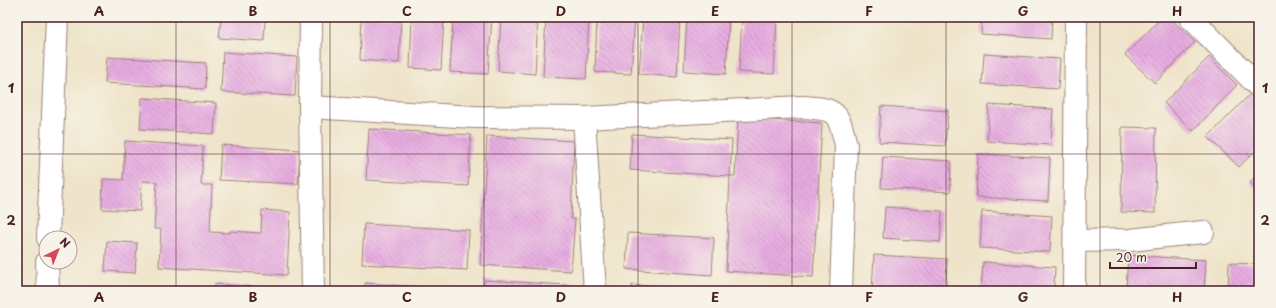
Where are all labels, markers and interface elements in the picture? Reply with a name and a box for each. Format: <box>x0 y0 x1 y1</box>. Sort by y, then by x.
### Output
text: A <box>94 1 104 20</box>
text: B <box>249 1 258 20</box>
text: C <box>402 1 412 20</box>
text: D <box>556 1 566 20</box>
text: E <box>711 1 719 20</box>
text: F <box>865 1 873 20</box>
text: G <box>1018 1 1028 20</box>
text: H <box>1172 1 1182 20</box>
text: 1 <box>8 78 14 97</box>
text: 1 <box>1262 78 1268 97</box>
text: 2 <box>6 210 16 229</box>
text: 2 <box>1260 210 1270 229</box>
north arrow <box>38 230 78 270</box>
text: N <box>56 233 74 252</box>
scale bar <box>1110 244 1196 270</box>
text: 20 m <box>1116 248 1147 266</box>
text: A <box>94 287 104 306</box>
text: B <box>249 287 258 306</box>
text: C <box>402 287 412 306</box>
text: D <box>556 287 566 306</box>
text: E <box>711 287 719 306</box>
text: F <box>865 287 873 306</box>
text: G <box>1018 287 1028 306</box>
text: H <box>1172 287 1182 306</box>

